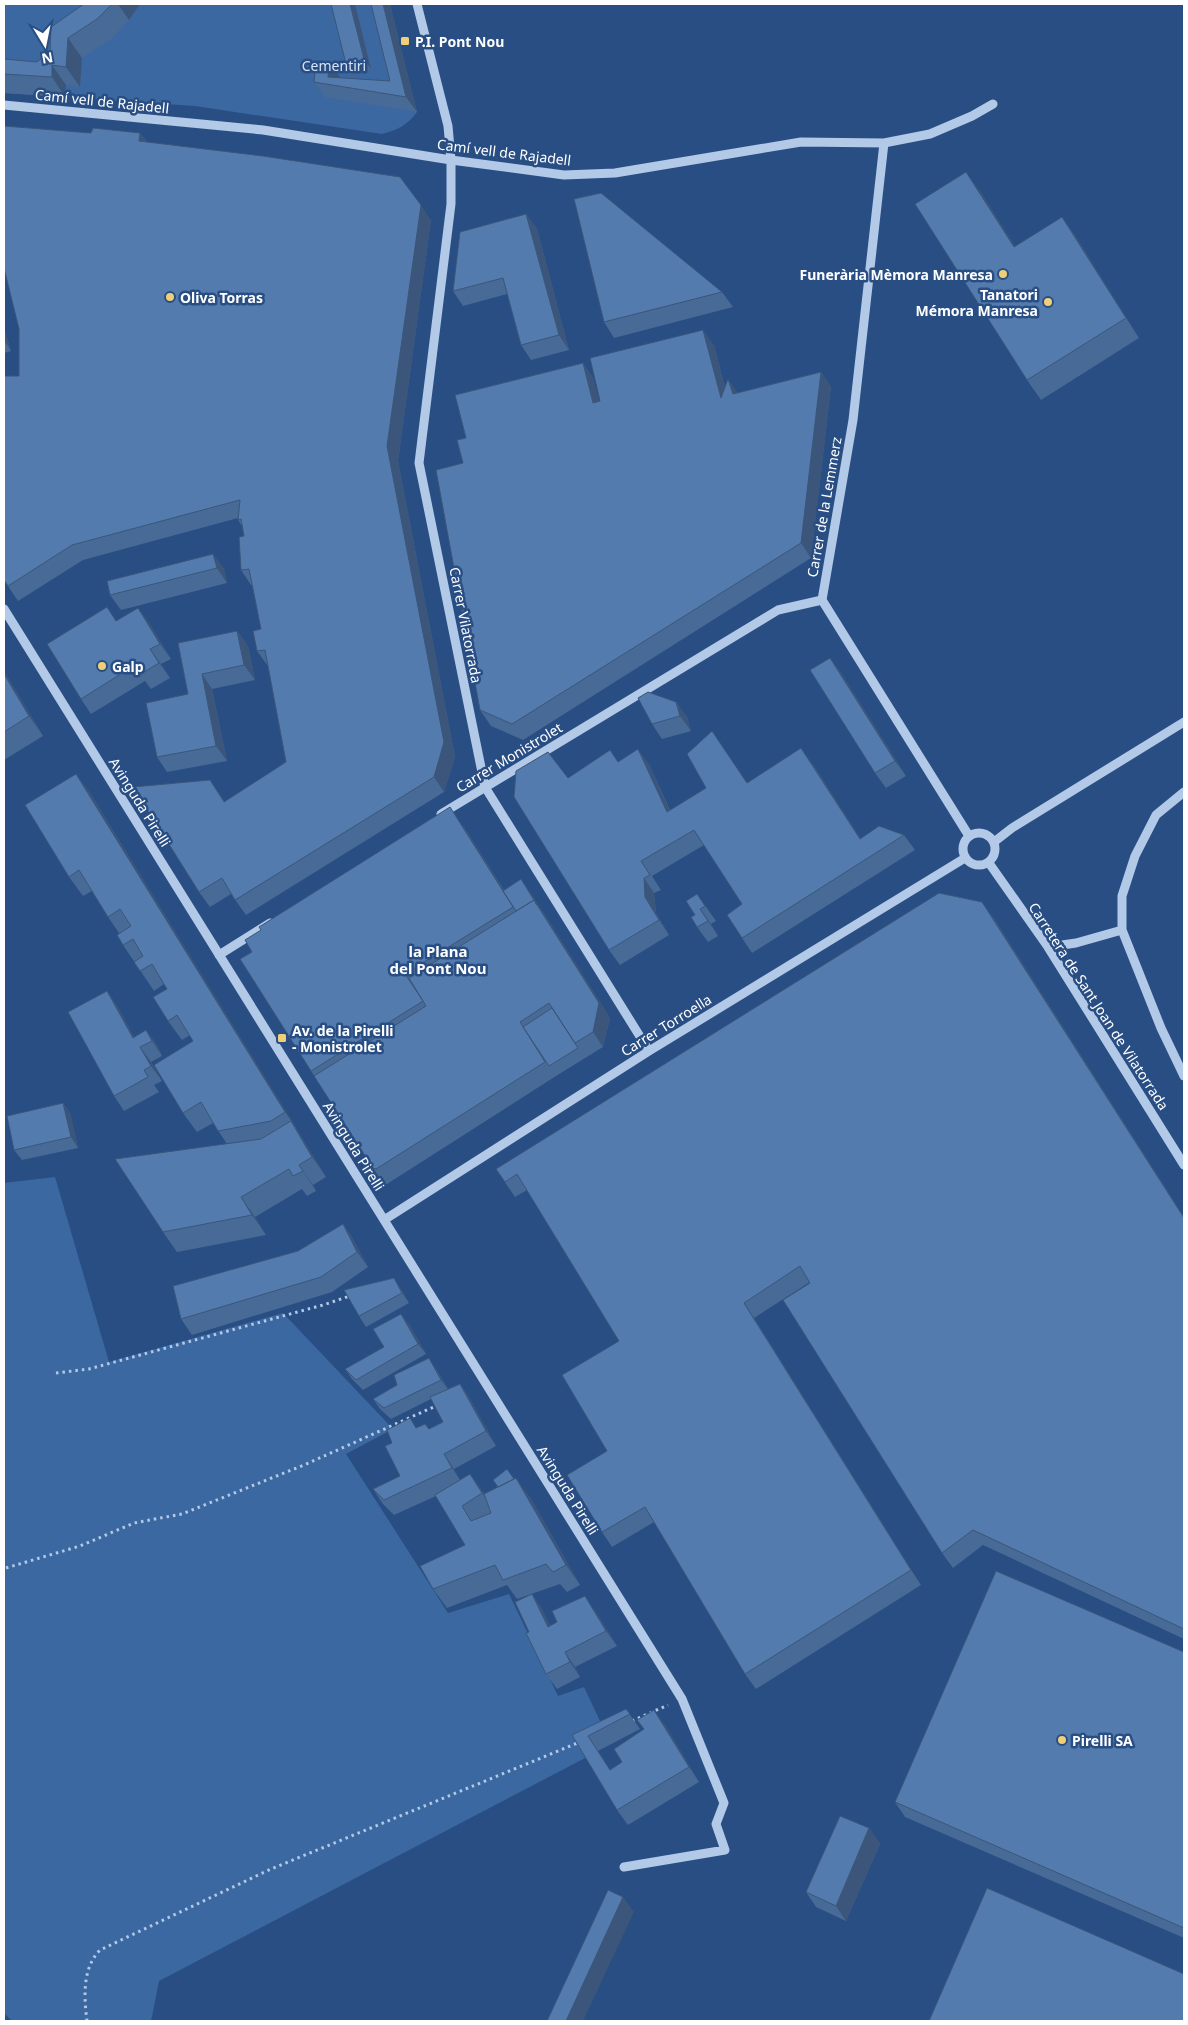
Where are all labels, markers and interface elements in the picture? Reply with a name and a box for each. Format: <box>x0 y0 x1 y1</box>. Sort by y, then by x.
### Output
north arrow <box>20 20 70 70</box>
place label: P.I. Pont Nou <box>415 32 504 51</box>
marker: P.I. Pont Nou <box>399 35 411 47</box>
text: N <box>40 48 55 69</box>
park label: Cementiri <box>302 56 366 75</box>
street label: Camí vell de Rajadell <box>34 85 170 117</box>
street label: Camí vell de Rajadell <box>436 134 572 170</box>
place label: Funerària Mèmora Manresa <box>800 265 993 284</box>
marker: Funerària Mèmora Manresa <box>997 268 1009 280</box>
place label: Tanatori Mémora Manresa <box>916 285 1038 320</box>
place label: Oliva Torras <box>180 288 263 307</box>
marker: Oliva Torras <box>164 291 176 303</box>
marker: Tanatori Mémora Manresa <box>1042 296 1054 308</box>
street label: Carrer de la Lemmerz <box>802 435 846 579</box>
street label: Carrer Vilatorrada <box>445 565 487 685</box>
place label: Galp <box>112 657 144 676</box>
marker: Galp <box>96 660 108 672</box>
street label: Carrer Monistrolet <box>452 718 566 796</box>
street label: Avinguda Pirelli <box>105 754 175 850</box>
street label: Carretera de Sant Joan de Vilatorrada <box>1025 898 1173 1114</box>
district label: la Plana del Pont Nou <box>390 941 486 978</box>
street label: Carrer Torroella <box>617 990 715 1060</box>
place label: Av. de la Pirelli - Monistrolet <box>292 1021 394 1056</box>
marker: Av. de la Pirelli - Monistrolet <box>276 1032 288 1044</box>
street label: Avinguda Pirelli <box>319 1098 389 1194</box>
street label: Avinguda Pirelli <box>533 1442 603 1538</box>
place label: Pirelli SA <box>1072 1731 1133 1750</box>
marker: Pirelli SA <box>1056 1734 1068 1746</box>

